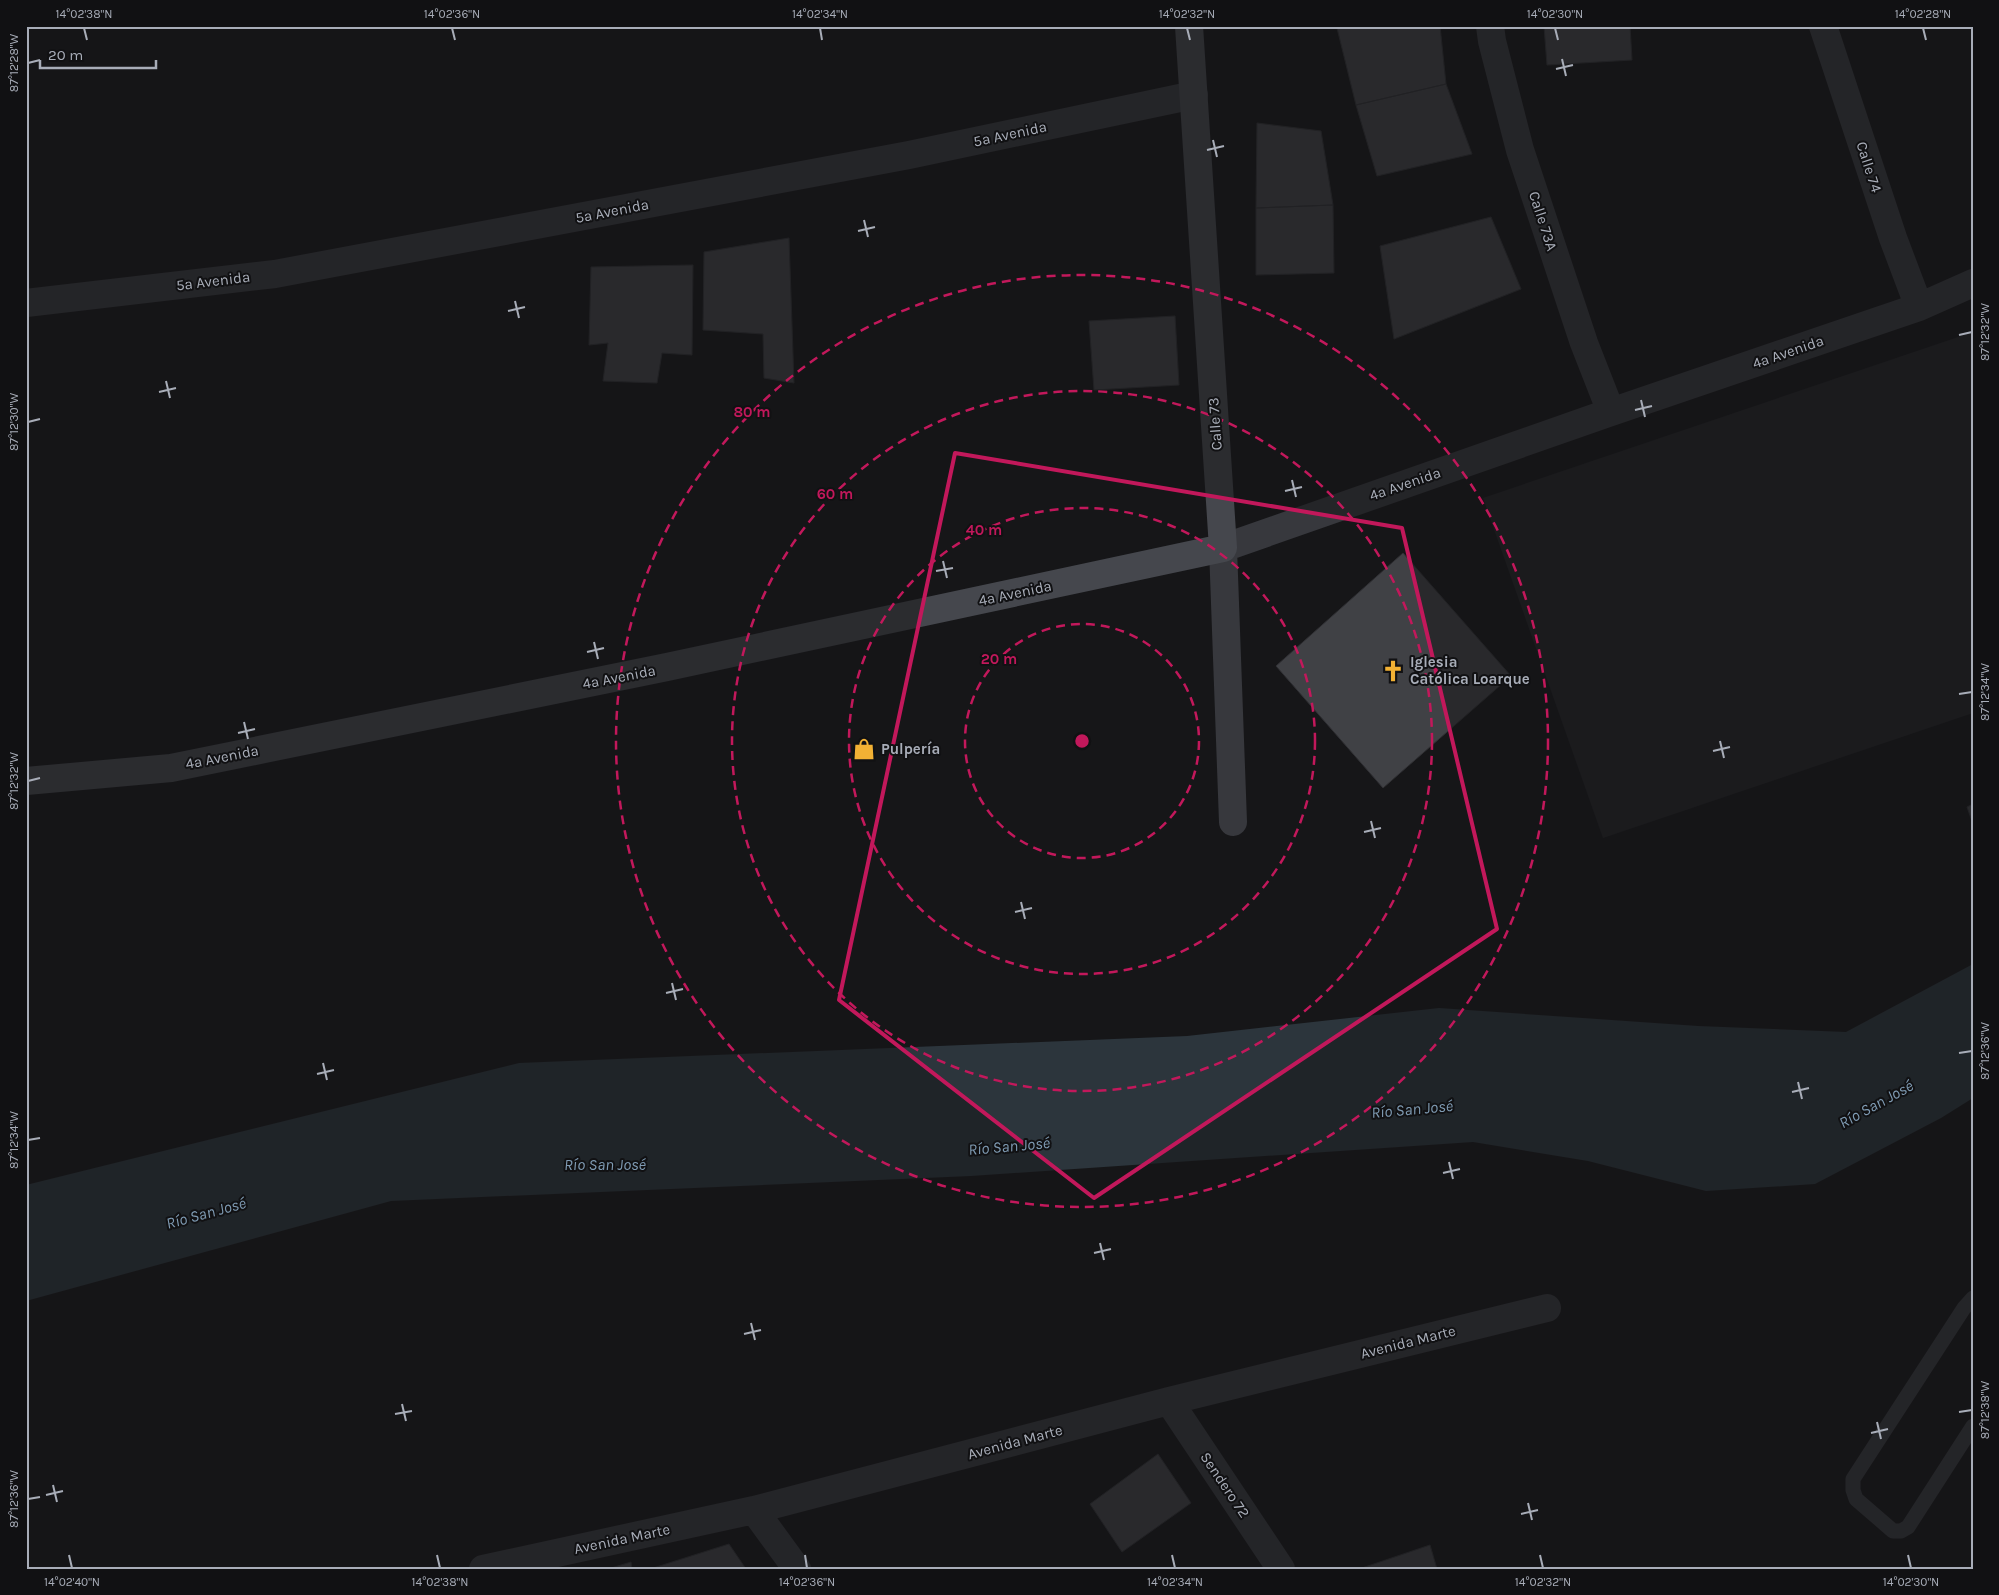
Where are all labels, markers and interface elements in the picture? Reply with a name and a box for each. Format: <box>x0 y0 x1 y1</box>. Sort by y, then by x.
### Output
text: 14°02'38"N <box>56 7 112 21</box>
text: 14°02'36"N <box>424 7 480 21</box>
text: 14°02'34"N <box>792 7 848 21</box>
text: 14°02'32"N <box>1159 7 1215 21</box>
text: 14°02'30"N <box>1527 7 1583 21</box>
text: 14°02'28"N <box>1895 7 1951 21</box>
text: 87°12'28"W <box>7 34 21 92</box>
scale bar <box>40 38 156 70</box>
text: 20 m <box>48 46 83 64</box>
street label: 5a Avenida <box>972 117 1048 151</box>
street label: Calle 74 <box>1852 139 1886 195</box>
street label: Calle 73A <box>1525 189 1561 253</box>
street label: 5a Avenida <box>574 195 650 227</box>
street label: 5a Avenida <box>175 268 251 294</box>
text: 87°12'32"W <box>1978 303 1992 361</box>
street label: 4a Avenida <box>1750 331 1826 373</box>
text: 87°12'30"W <box>7 393 21 451</box>
street label: Calle 73 <box>1204 397 1226 451</box>
text: 80 m <box>733 403 771 421</box>
street label: 4a Avenida <box>1367 463 1443 505</box>
text: 60 m <box>817 485 853 503</box>
text: 40 m <box>966 521 1002 539</box>
street label: 4a Avenida <box>977 576 1053 610</box>
text: 20 m <box>981 650 1017 668</box>
place label: Iglesia Católica Loarque <box>1410 653 1530 688</box>
church icon: Iglesia Católica Loarque <box>1380 658 1406 684</box>
street label: 4a Avenida <box>581 661 657 693</box>
text: 87°12'34"W <box>1978 663 1992 721</box>
centre of rings <box>1073 732 1091 750</box>
shop icon: Pulpería <box>851 736 877 762</box>
place label: Pulpería <box>881 740 940 758</box>
street label: 4a Avenida <box>184 741 260 773</box>
text: 87°12'32"W <box>7 752 21 810</box>
text: 87°12'36"W <box>1978 1022 1992 1080</box>
water label: Río San José <box>1836 1076 1917 1132</box>
water label: Río San José <box>1370 1096 1454 1122</box>
text: 87°12'34"W <box>7 1111 21 1169</box>
water label: Río San José <box>967 1133 1051 1159</box>
water label: Río San José <box>564 1155 647 1174</box>
water label: Río San José <box>164 1193 249 1233</box>
street label: Avenida Marte <box>1359 1321 1457 1363</box>
text: 87°12'38"W <box>1978 1380 1992 1439</box>
street label: Avenida Marte <box>966 1421 1064 1463</box>
street label: Sendero 72 <box>1196 1449 1254 1521</box>
text: 87°12'36"W <box>7 1470 21 1528</box>
street label: Avenida Marte <box>572 1520 672 1558</box>
text: 14°02'40"N <box>44 1575 100 1589</box>
text: 14°02'38"N <box>412 1575 468 1589</box>
text: 14°02'36"N <box>779 1575 835 1589</box>
text: 14°02'34"N <box>1147 1575 1203 1589</box>
text: 14°02'32"N <box>1515 1575 1571 1589</box>
text: 14°02'30"N <box>1883 1575 1939 1589</box>

